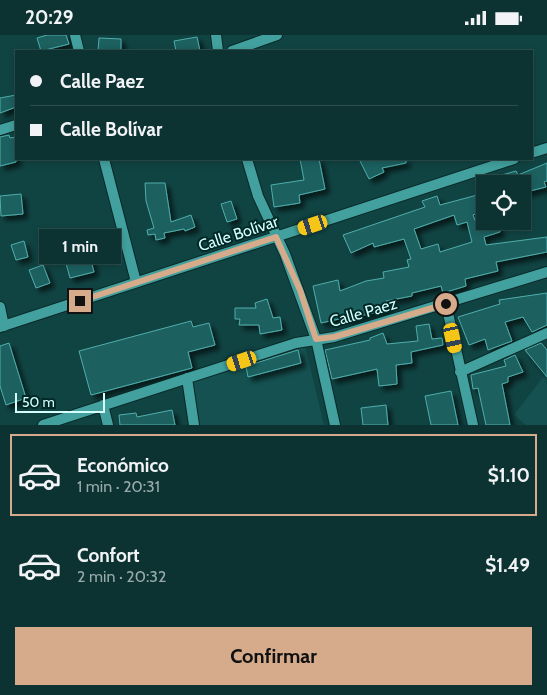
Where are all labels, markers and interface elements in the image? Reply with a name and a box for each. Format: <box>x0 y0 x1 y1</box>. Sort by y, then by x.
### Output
text: 20:29 <box>25 6 73 29</box>
text: Calle Paez <box>60 70 144 93</box>
text: Calle Bolívar <box>60 118 162 141</box>
map controls <box>476 175 531 230</box>
button: locate <box>476 175 531 230</box>
street label: Calle Bolívar <box>196 211 281 255</box>
car <box>296 213 329 237</box>
callout: 1 min <box>39 229 121 263</box>
text: 1 min <box>62 237 98 256</box>
route end <box>69 290 91 312</box>
route start <box>435 293 457 315</box>
street label: Calle Paez <box>327 294 399 331</box>
car <box>442 322 463 354</box>
car <box>225 349 258 373</box>
scale bar <box>15 390 105 413</box>
text: 50 m <box>22 393 55 411</box>
icon: car <box>17 453 62 498</box>
text: Económico <box>77 454 169 477</box>
text: $1.10 <box>488 464 530 487</box>
text: 1 min · 20:31 <box>77 477 160 496</box>
icon: car <box>17 543 62 588</box>
text: Confort <box>77 544 140 567</box>
text: $1.49 <box>485 554 530 577</box>
text: 2 min · 20:32 <box>77 567 166 586</box>
button: Confirmar <box>15 627 532 685</box>

